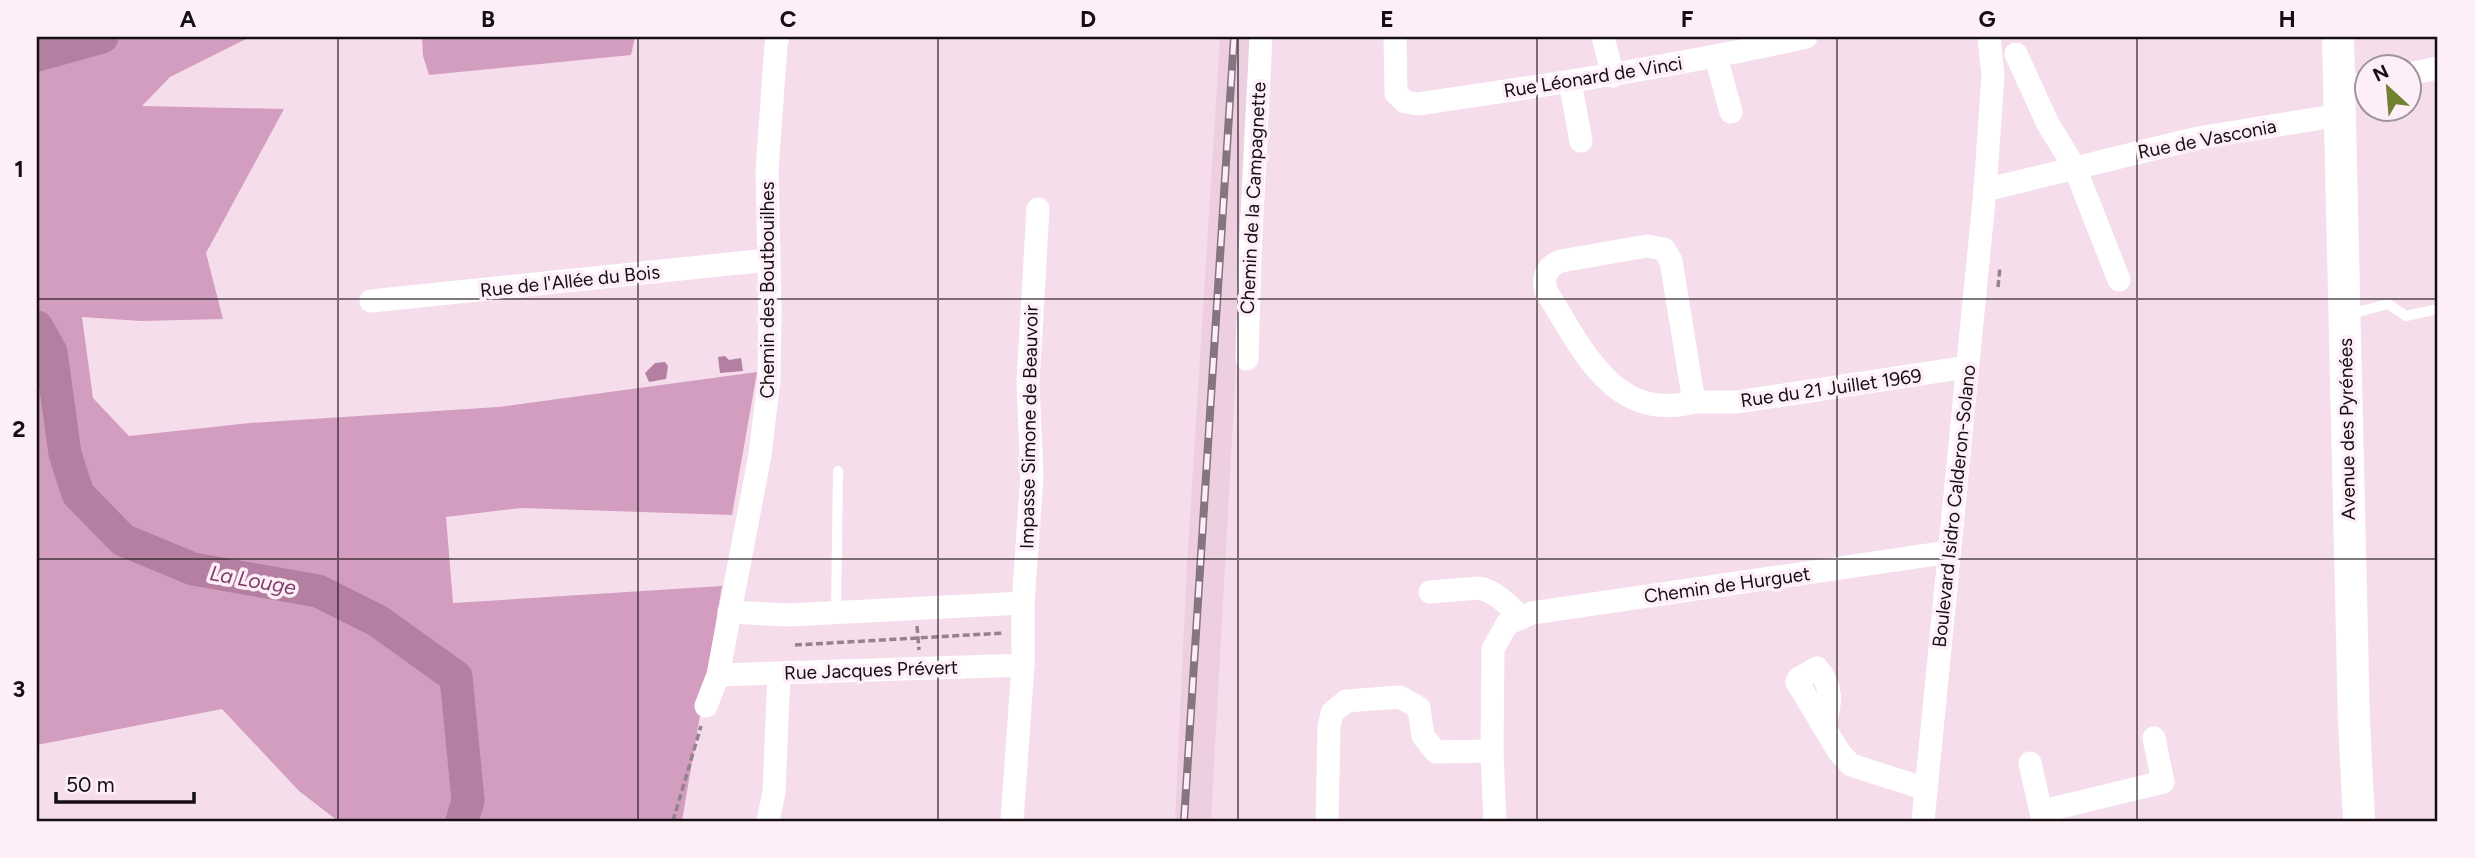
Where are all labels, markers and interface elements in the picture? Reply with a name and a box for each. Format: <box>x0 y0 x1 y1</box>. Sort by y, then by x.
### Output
text: A <box>180 5 197 33</box>
text: B <box>481 5 495 33</box>
text: C <box>780 5 797 33</box>
text: D <box>1080 5 1096 33</box>
text: E <box>1380 5 1394 33</box>
text: F <box>1681 5 1694 33</box>
text: G <box>1978 5 1996 33</box>
text: H <box>2278 5 2296 33</box>
street label: Rue Léonard de Vinci <box>1502 52 1684 102</box>
north arrow <box>2352 52 2422 122</box>
text: N <box>2369 60 2392 87</box>
street label: Chemin de la Campagnette <box>1235 81 1271 315</box>
street label: Rue de Vasconia <box>2136 114 2278 164</box>
text: 1 <box>14 155 24 183</box>
street label: Chemin des Boutbouilhes <box>756 181 779 399</box>
street label: Rue de l'Allée du Bois <box>479 260 661 302</box>
street label: Impasse Simone de Beauvoir <box>1015 304 1043 549</box>
street label: Avenue des Pyrénées <box>2334 338 2360 520</box>
street label: Rue du 21 Juillet 1969 <box>1739 364 1923 412</box>
street label: Boulevard Isidro Calderon-Solano <box>1928 364 1980 648</box>
text: 2 <box>12 415 26 443</box>
water label: La Louge <box>208 560 299 600</box>
street label: Chemin de Hurguet <box>1643 562 1811 608</box>
street label: Rue Jacques Prévert <box>784 655 958 685</box>
text: 3 <box>13 675 25 703</box>
scale bar <box>56 760 194 804</box>
text: 50 m <box>66 772 115 797</box>

